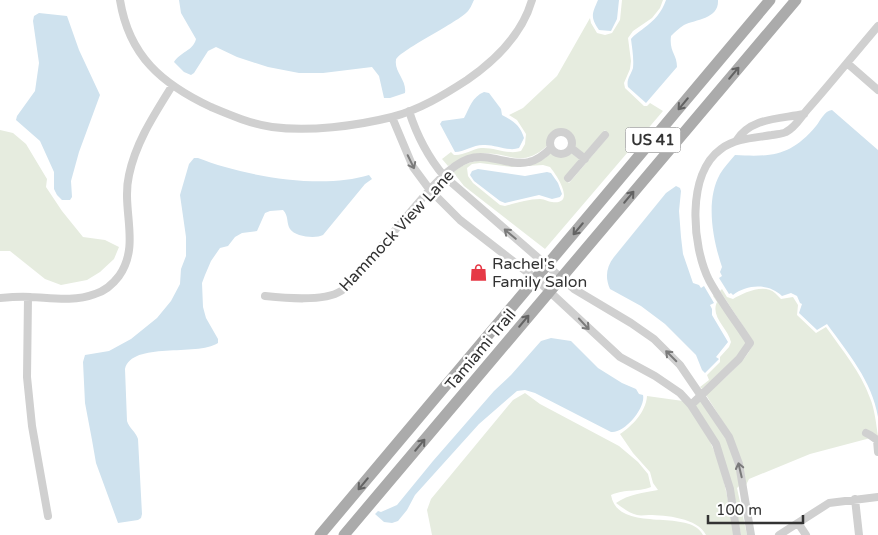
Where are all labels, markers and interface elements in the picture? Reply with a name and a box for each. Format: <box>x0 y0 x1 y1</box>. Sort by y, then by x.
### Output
one-way arrow <box>728 66 740 79</box>
one-way arrow <box>677 98 688 111</box>
road number: US 41 <box>626 128 680 152</box>
one-way arrow <box>406 154 416 169</box>
street label: Hammock View Lane <box>335 166 458 296</box>
one-way arrow <box>624 190 635 203</box>
one-way arrow <box>572 222 584 235</box>
one-way arrow <box>503 229 516 240</box>
place label: Rachel's Family Salon <box>492 254 587 292</box>
shop icon: Rachel's Family Salon <box>468 262 488 282</box>
street label: Tamiami Trail <box>441 305 521 394</box>
one-way arrow <box>519 315 530 328</box>
one-way arrow <box>578 317 590 330</box>
one-way arrow <box>665 350 677 362</box>
one-way arrow <box>414 439 425 452</box>
one-way arrow <box>735 462 744 478</box>
one-way arrow <box>357 477 368 490</box>
scale bar <box>708 492 803 524</box>
text: 100 m <box>716 501 762 519</box>

